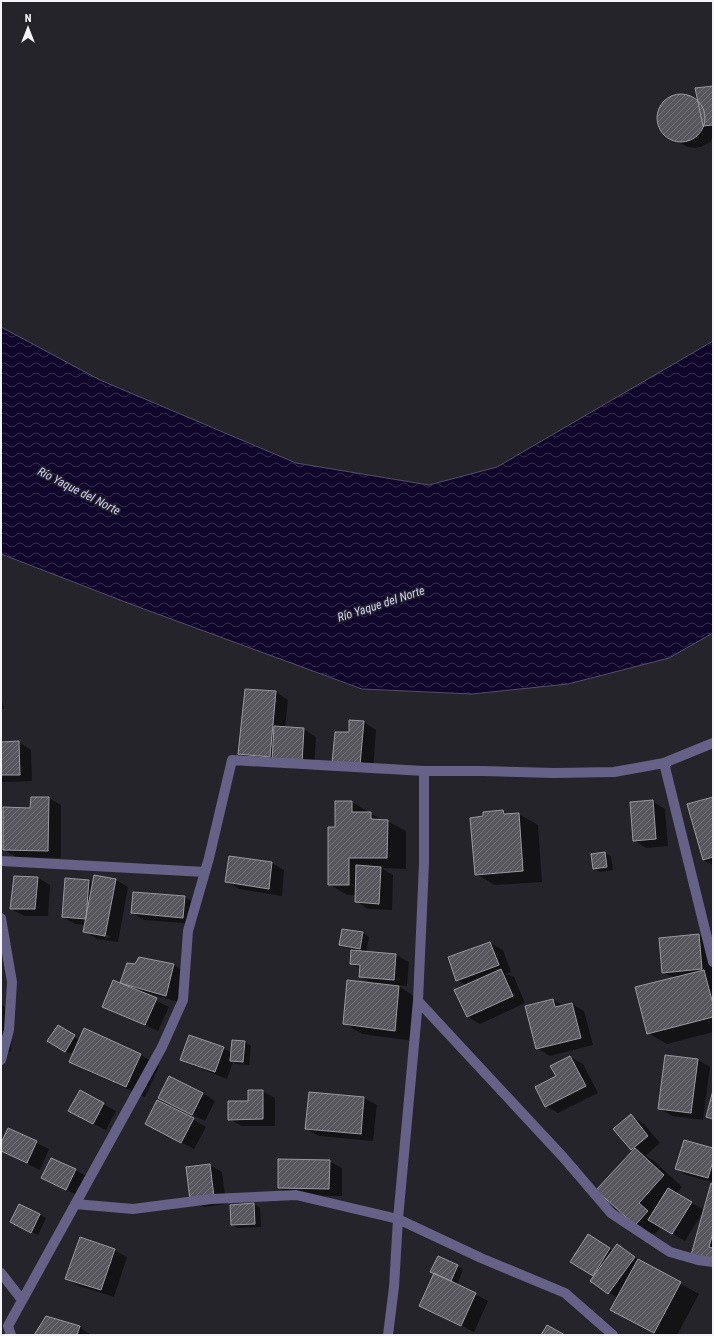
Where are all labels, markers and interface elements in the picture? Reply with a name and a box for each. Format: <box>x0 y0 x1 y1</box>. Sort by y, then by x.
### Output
north arrow <box>8 8 48 48</box>
text: N <box>25 12 32 25</box>
water label: Río Yaque del Norte <box>35 464 123 518</box>
water label: Río Yaque del Norte <box>336 583 427 625</box>

